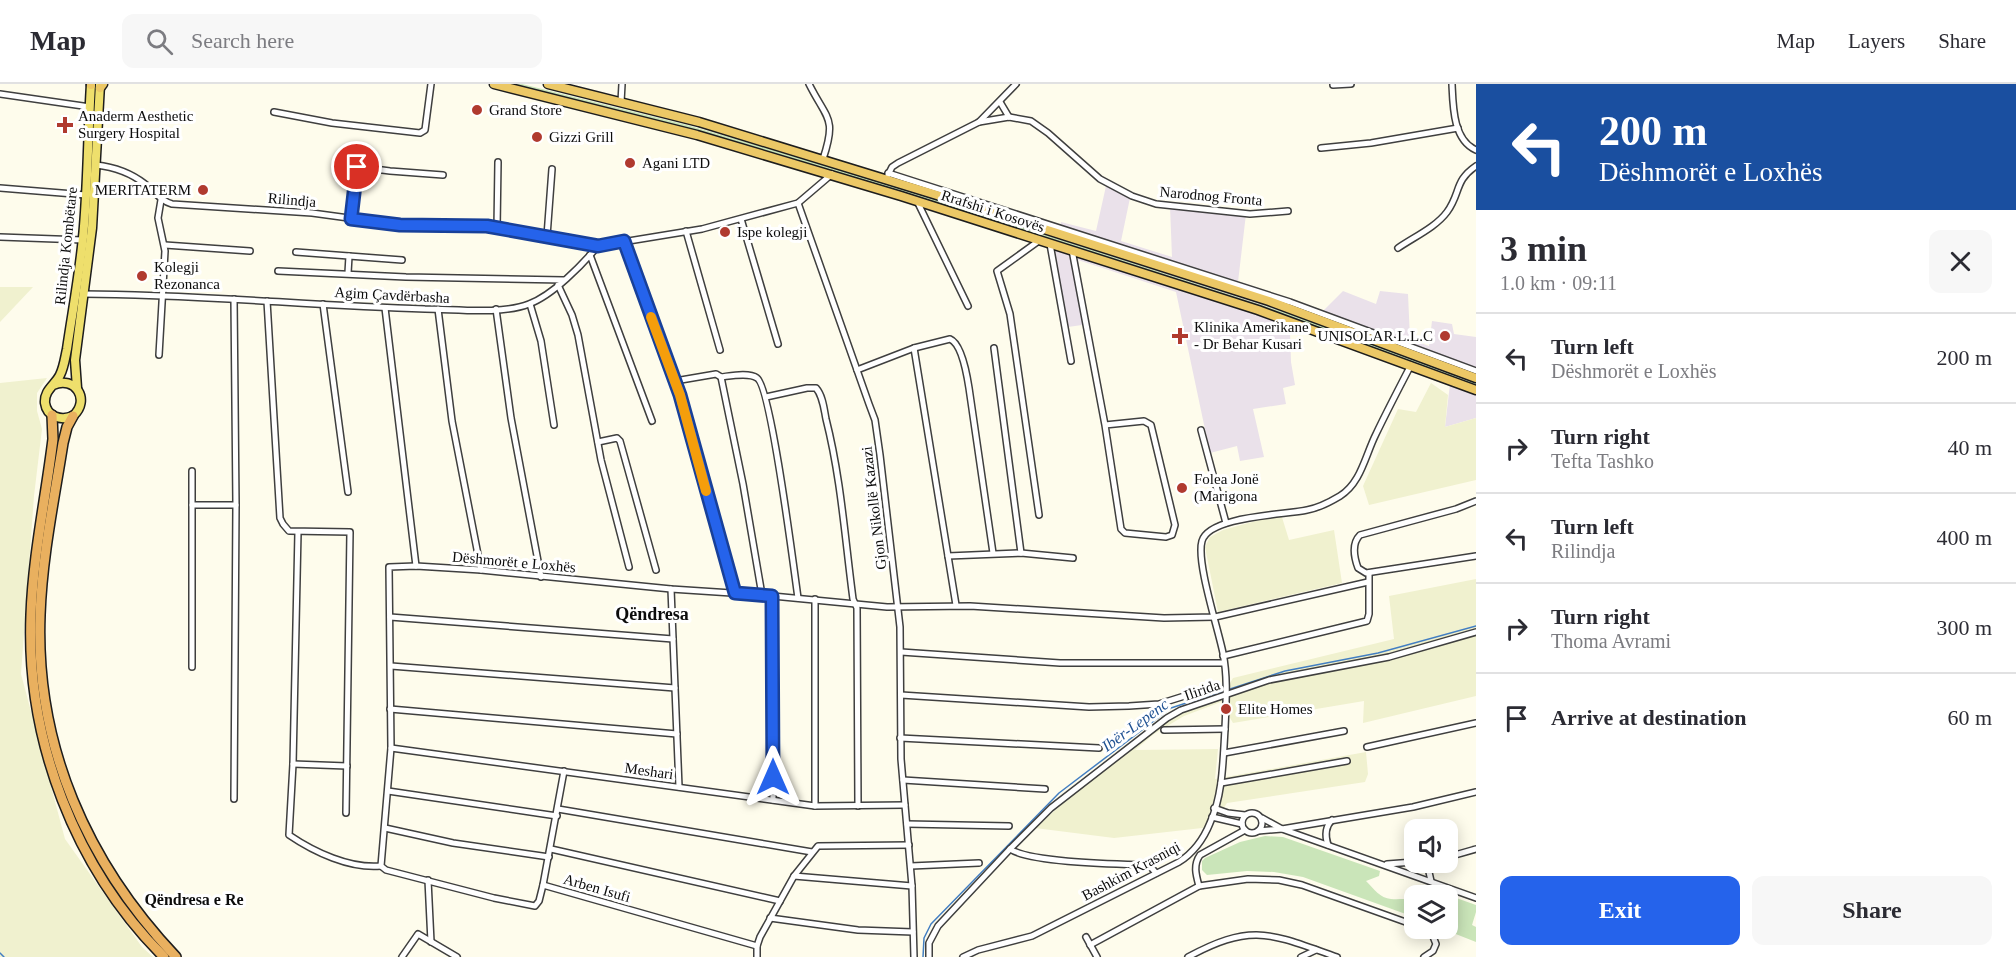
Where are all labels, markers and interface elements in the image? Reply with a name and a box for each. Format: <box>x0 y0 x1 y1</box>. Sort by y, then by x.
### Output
search box <box>122 14 542 68</box>
text: Map <box>30 25 86 56</box>
icon: search <box>143 25 176 58</box>
text: Search here <box>191 28 294 53</box>
text: Map <box>1777 29 1815 53</box>
text: Layers <box>1848 29 1905 53</box>
text: Share <box>1938 29 1986 53</box>
place label: Grand Store <box>489 102 562 118</box>
marker: Grand Store <box>470 103 484 117</box>
place label: Anaderm Aesthetic Surgery Hospital <box>78 108 194 141</box>
icon: left <box>1500 108 1578 186</box>
text: 200 m <box>1599 108 1708 154</box>
marker: Anaderm Aesthetic Surgery Hospital <box>56 116 74 134</box>
place label: Gizzi Grill <box>549 129 614 145</box>
marker: Gizzi Grill <box>530 130 544 144</box>
pin <box>331 141 382 192</box>
icon: arrive <box>340 150 373 183</box>
place label: Agani LTD <box>642 155 710 171</box>
marker: Agani LTD <box>623 156 637 170</box>
text: Dëshmorët e Loxhës <box>1599 157 1822 187</box>
place label: MERITATERM <box>95 182 191 198</box>
marker: MERITATERM <box>196 183 210 197</box>
street label: Narodnog Fronta <box>1159 184 1263 208</box>
street label: Rilindja Kombëtare <box>52 186 80 306</box>
street label: Rrafshi i Kosovës <box>939 187 1047 235</box>
street label: Rilindja <box>267 190 317 210</box>
place label: Ispe kolegji <box>737 224 807 240</box>
marker: Ispe kolegji <box>718 225 732 239</box>
text: 3 min <box>1500 229 1587 269</box>
button: close <box>1929 230 1992 293</box>
place label: Kolegji Rezonanca <box>154 259 220 292</box>
marker: Kolegji Rezonanca <box>135 269 149 283</box>
text: 1.0 km · 09:11 <box>1500 272 1617 294</box>
street label: Agim Çavdërbasha <box>334 284 450 306</box>
place label: Klinika Amerikane - Dr Behar Kusari <box>1194 319 1309 352</box>
marker: Klinika Amerikane - Dr Behar Kusari <box>1171 327 1189 345</box>
place label: UNISOLAR L.L.C <box>1318 328 1433 344</box>
marker: UNISOLAR L.L.C <box>1438 329 1452 343</box>
text: Turn left <box>1551 334 1634 359</box>
icon: left <box>1500 342 1533 375</box>
text: 200 m <box>1936 345 1992 370</box>
text: Dëshmorët e Loxhës <box>1551 360 1717 382</box>
text: Turn right <box>1551 424 1650 449</box>
icon: right <box>1500 432 1533 465</box>
text: 40 m <box>1947 435 1992 460</box>
street label: Gjon Nikollë Kazazi <box>858 445 890 571</box>
text: Tefta Tashko <box>1551 450 1654 472</box>
place label: Folea Jonë (Marigona <box>1194 471 1259 505</box>
marker: Folea Jonë (Marigona <box>1175 481 1189 495</box>
text: Turn left <box>1551 514 1634 539</box>
icon: left <box>1500 522 1533 555</box>
text: 400 m <box>1936 525 1992 550</box>
text: Rilindja <box>1551 540 1615 562</box>
street label: Dëshmorët e Loxhës <box>451 549 577 575</box>
district label: Qëndresa <box>615 604 689 624</box>
text: Turn right <box>1551 604 1650 629</box>
icon: right <box>1500 612 1533 645</box>
text: 300 m <box>1936 615 1992 640</box>
text: Thoma Avrami <box>1551 630 1671 652</box>
street label: Ilirida <box>1182 676 1222 704</box>
water label: Ibër-Lepenc <box>1098 695 1172 756</box>
place label: Elite Homes <box>1238 701 1313 717</box>
marker: Elite Homes <box>1219 702 1233 716</box>
icon: arrive <box>1500 702 1533 735</box>
text: Arrive at destination <box>1551 705 1747 730</box>
text: 60 m <box>1947 705 1992 730</box>
position arrow <box>741 745 805 809</box>
street label: Meshari <box>624 760 674 782</box>
map controls <box>1404 819 1458 939</box>
button: sound <box>1404 819 1458 873</box>
street label: Bashkim Krasniqi <box>1079 838 1183 904</box>
street label: Arben Isufi <box>562 871 632 905</box>
button: Exit <box>1500 876 1740 945</box>
button: Share <box>1752 876 1992 945</box>
button: layers <box>1404 885 1458 939</box>
district label: Qëndresa e Re <box>144 891 244 908</box>

